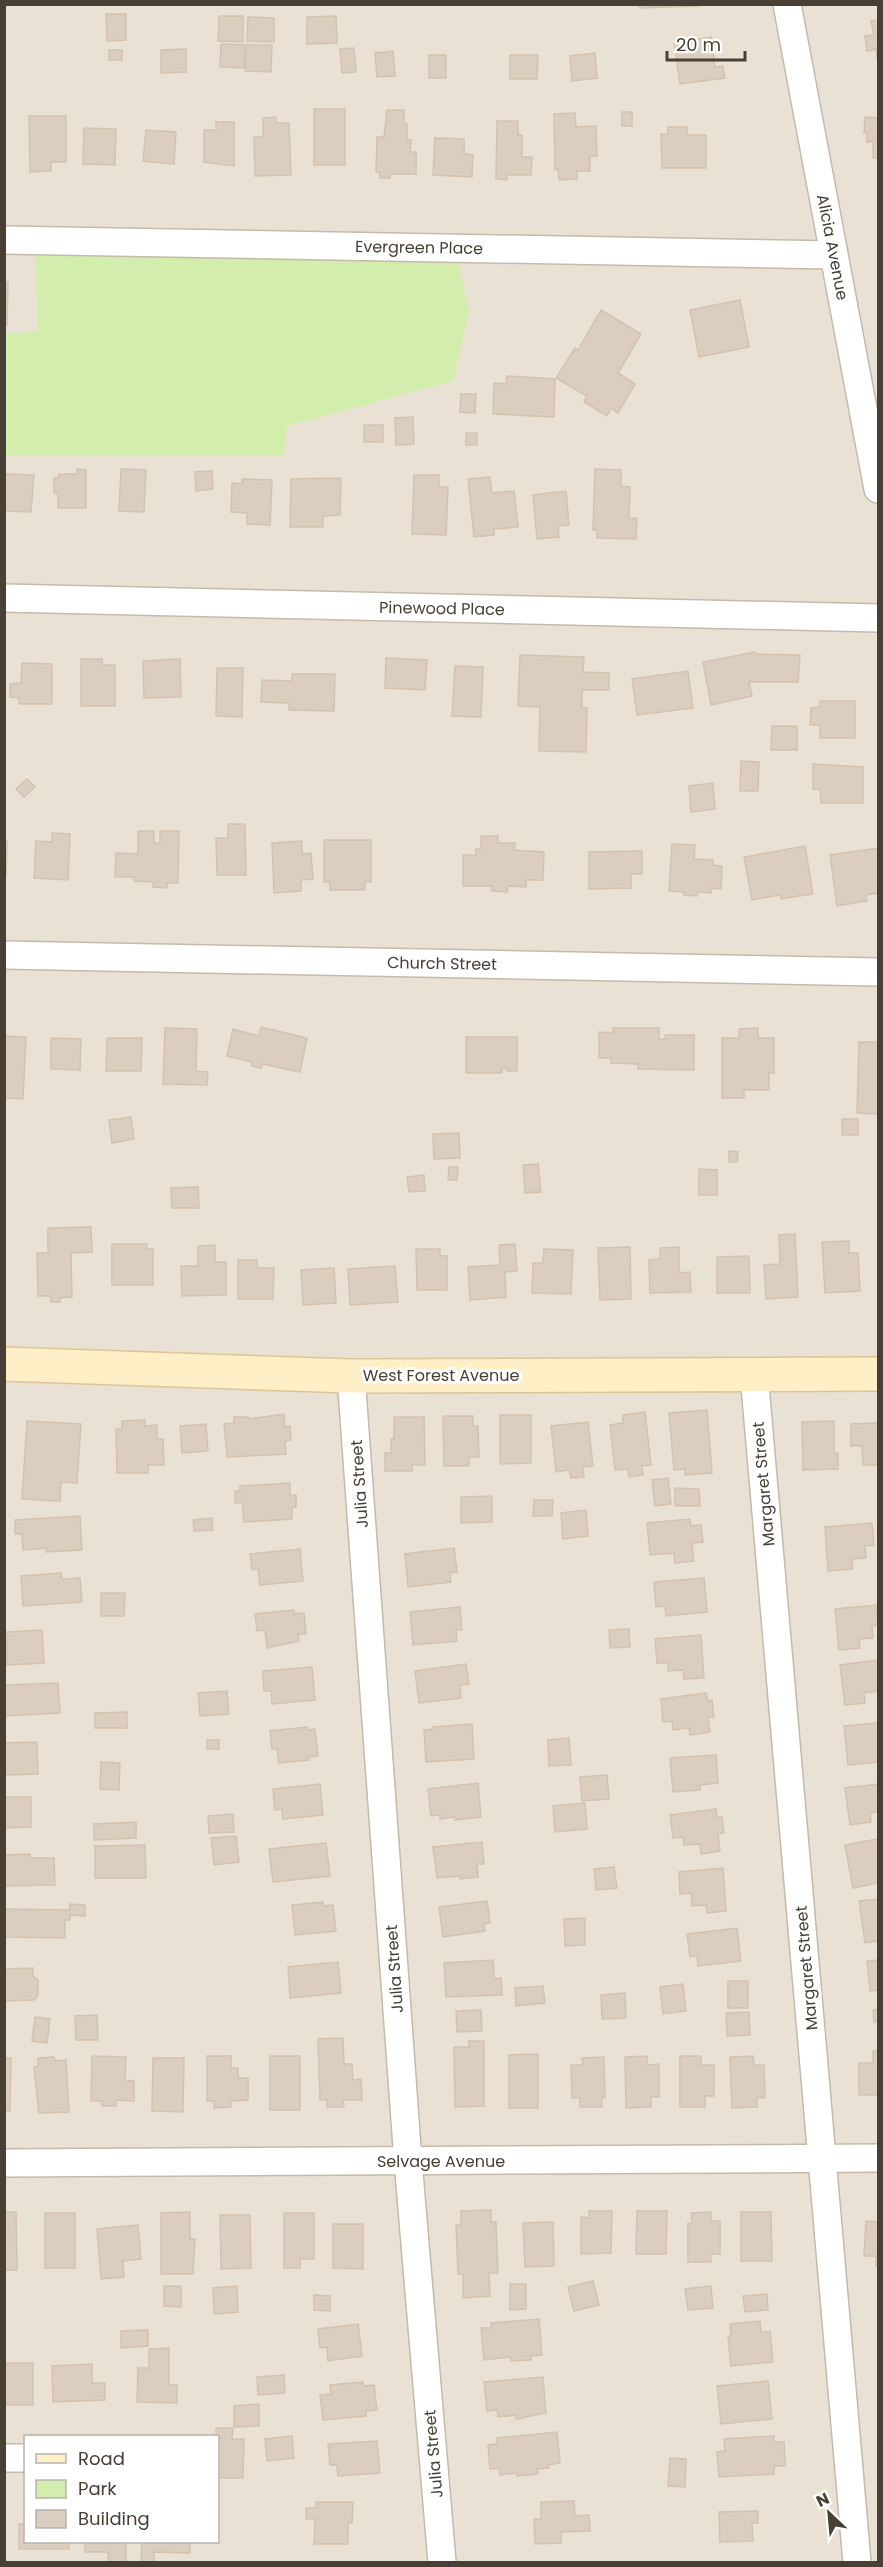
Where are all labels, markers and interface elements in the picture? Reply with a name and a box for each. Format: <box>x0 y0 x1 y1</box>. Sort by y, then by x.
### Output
scale bar <box>667 24 745 62</box>
text: 20 m <box>676 32 721 57</box>
street label: Alicia Avenue <box>811 192 854 302</box>
street label: Evergreen Place <box>355 235 483 260</box>
street label: Pinewood Place <box>379 596 505 621</box>
street label: Church Street <box>387 951 497 976</box>
street label: West Forest Avenue <box>363 1364 519 1387</box>
street label: Margaret Street <box>747 1421 780 1547</box>
street label: Julia Street <box>345 1439 374 1529</box>
street label: Margaret Street <box>790 1905 823 2031</box>
street label: Julia Street <box>380 1924 409 2014</box>
street label: Selvage Avenue <box>377 2150 505 2173</box>
street label: Julia Street <box>418 2409 449 2499</box>
legend <box>24 2435 219 2543</box>
text: Road <box>78 2446 125 2471</box>
text: Park <box>78 2476 117 2501</box>
north arrow <box>799 2483 859 2543</box>
text: N <box>812 2487 833 2513</box>
text: Building <box>78 2506 150 2531</box>

